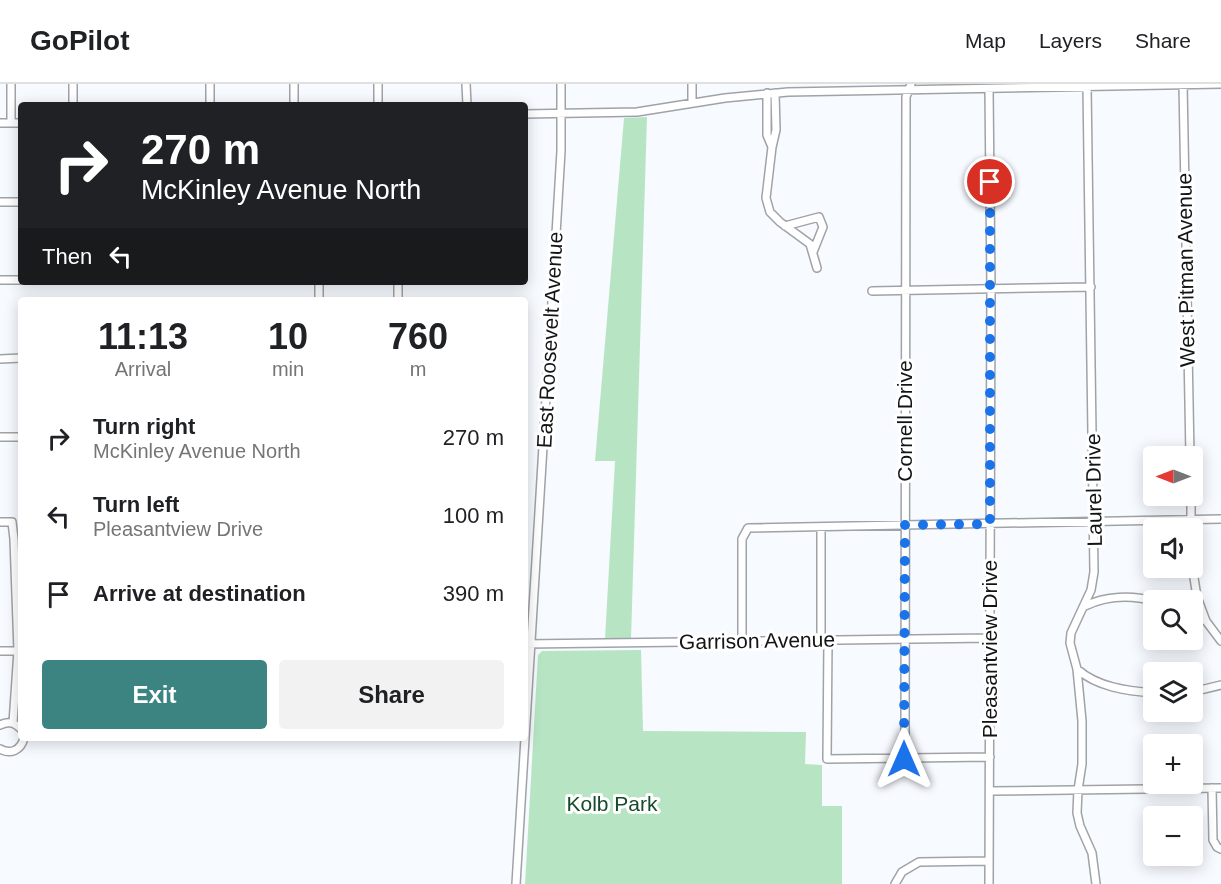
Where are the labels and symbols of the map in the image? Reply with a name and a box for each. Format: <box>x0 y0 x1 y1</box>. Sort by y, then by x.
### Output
pin <box>964 156 1015 207</box>
street label: West Pitman Avenue <box>1172 173 1199 367</box>
street label: East Roosevelt Avenue <box>532 231 567 449</box>
street label: Cornell Drive <box>893 360 916 482</box>
street label: Laurel Drive <box>1081 433 1106 547</box>
north arrow <box>1143 446 1203 506</box>
street label: Pleasantview Drive <box>978 560 1001 738</box>
street label: Garrison Avenue <box>679 628 835 653</box>
position arrow <box>872 727 936 791</box>
park label: Kolb Park <box>566 792 658 815</box>

